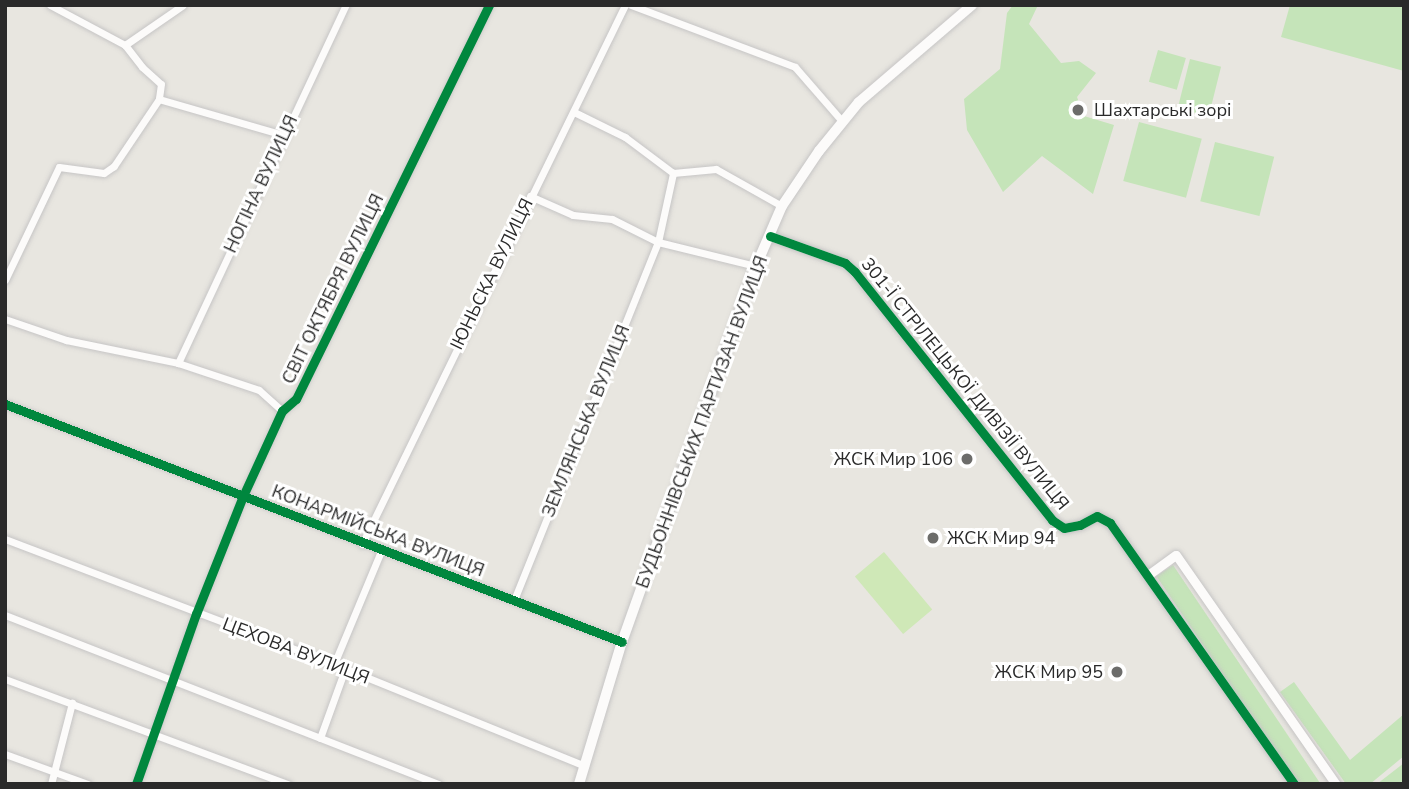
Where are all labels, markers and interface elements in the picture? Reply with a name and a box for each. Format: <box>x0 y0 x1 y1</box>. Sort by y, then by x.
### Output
place label: Шахтарські зорі <box>1094 99 1231 121</box>
marker: Шахтарські зорі <box>1068 100 1088 120</box>
street label: НОГІНА ВУЛИЦЯ <box>220 112 302 256</box>
street label: СВІТ ОКТЯБРЯ ВУЛИЦЯ <box>278 190 388 388</box>
street label: IЮНЬСКА ВУЛИЦЯ <box>446 195 538 353</box>
street label: БУДЬОННІВСЬКИХ ПАРТИЗАН ВУЛИЦЯ <box>632 253 772 591</box>
street label: 301-Ї СТРІЛЕЦЬКОЇ ДИВІЗІЇ ВУЛИЦЯ <box>857 254 1073 514</box>
street label: ЗЕМЛЯНСЬКА ВУЛИЦЯ <box>537 322 635 520</box>
place label: ЖСК Мир 106 <box>834 448 953 470</box>
marker: ЖСК Мир 106 <box>959 451 975 467</box>
street label: КОНАРМІЙСЬКА ВУЛИЦЯ <box>269 480 487 582</box>
place label: ЖСК Мир 94 <box>947 527 1055 549</box>
marker: ЖСК Мир 94 <box>925 530 941 546</box>
street label: ЦЕХОВА ВУЛИЦЯ <box>220 613 372 689</box>
place label: ЖСК Мир 95 <box>995 661 1103 683</box>
marker: ЖСК Мир 95 <box>1109 664 1125 680</box>

